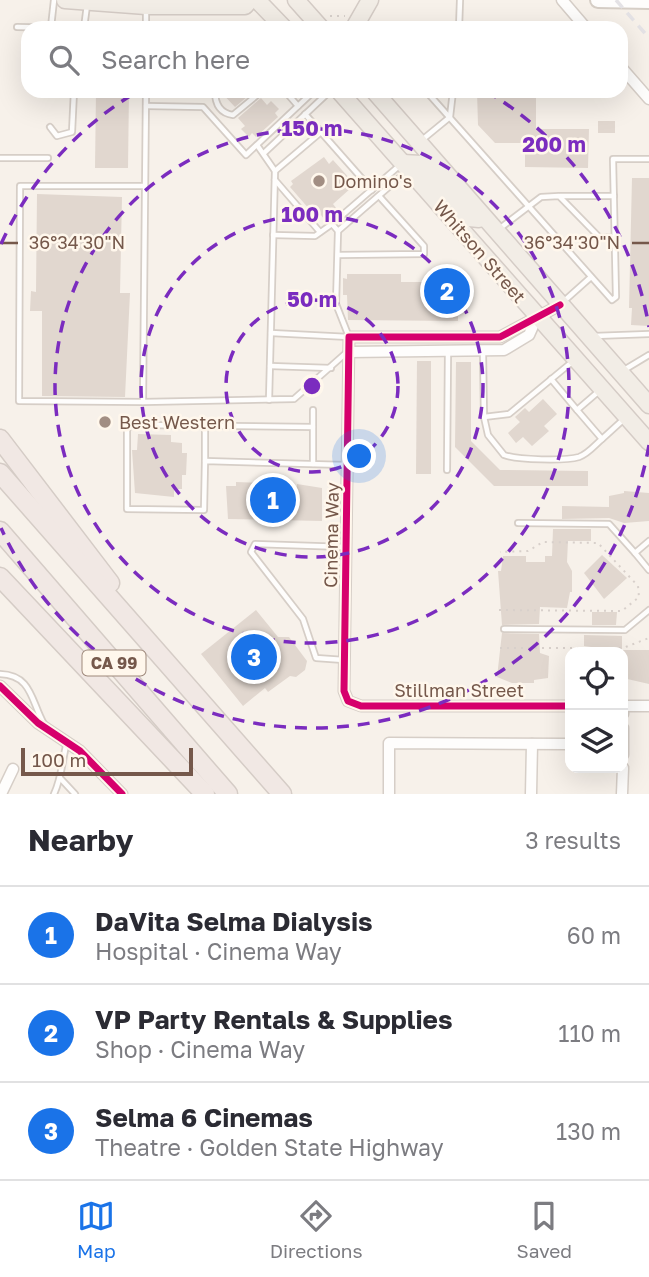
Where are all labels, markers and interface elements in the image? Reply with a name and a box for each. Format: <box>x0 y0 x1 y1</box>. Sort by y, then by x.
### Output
search box <box>21 21 628 98</box>
icon: search <box>45 41 83 79</box>
text: Search here <box>101 44 250 75</box>
text: 150 m <box>282 115 342 141</box>
text: 200 m <box>522 131 586 157</box>
place label: Domino's <box>333 170 412 192</box>
marker: Domino's <box>311 173 327 189</box>
street label: Whitson Street <box>429 195 531 307</box>
text: 100 m <box>281 201 343 227</box>
text: 36°34'30"N <box>29 231 125 253</box>
text: 36°34'30"N <box>524 231 620 253</box>
pin: 2 <box>424 265 470 317</box>
text: 50 m <box>287 286 337 312</box>
centre of rings <box>300 374 324 398</box>
place label: Best Western <box>119 411 235 433</box>
marker: Best Western <box>97 414 113 430</box>
your location <box>342 439 376 473</box>
pin: 1 <box>250 474 296 526</box>
street label: Cinema Way <box>319 482 343 588</box>
pin: 3 <box>231 631 277 683</box>
map controls <box>565 647 628 773</box>
button: locate <box>565 647 628 710</box>
road number: CA 99 <box>82 650 146 676</box>
street label: Stillman Street <box>394 679 524 701</box>
button: layers <box>565 710 628 773</box>
scale bar <box>21 745 192 777</box>
text: 100 m <box>32 748 86 771</box>
text: Nearby <box>28 822 133 858</box>
text: 3 results <box>525 826 621 854</box>
text: DaVita Selma Dialysis <box>95 906 373 937</box>
text: 1 <box>45 921 57 949</box>
text: 60 m <box>567 921 621 949</box>
text: Hospital · Cinema Way <box>95 937 342 965</box>
text: VP Party Rentals & Supplies <box>95 1004 452 1035</box>
text: 2 <box>44 1019 58 1047</box>
text: 110 m <box>558 1019 621 1047</box>
text: Shop · Cinema Way <box>95 1035 305 1063</box>
text: Selma 6 Cinemas <box>95 1102 313 1133</box>
text: 3 <box>44 1117 58 1145</box>
text: 130 m <box>556 1117 621 1145</box>
text: Theatre · Golden State Highway <box>95 1133 444 1161</box>
tab: Map <box>77 1197 116 1262</box>
tab: Directions <box>270 1197 363 1262</box>
tab: Saved <box>517 1197 572 1262</box>

